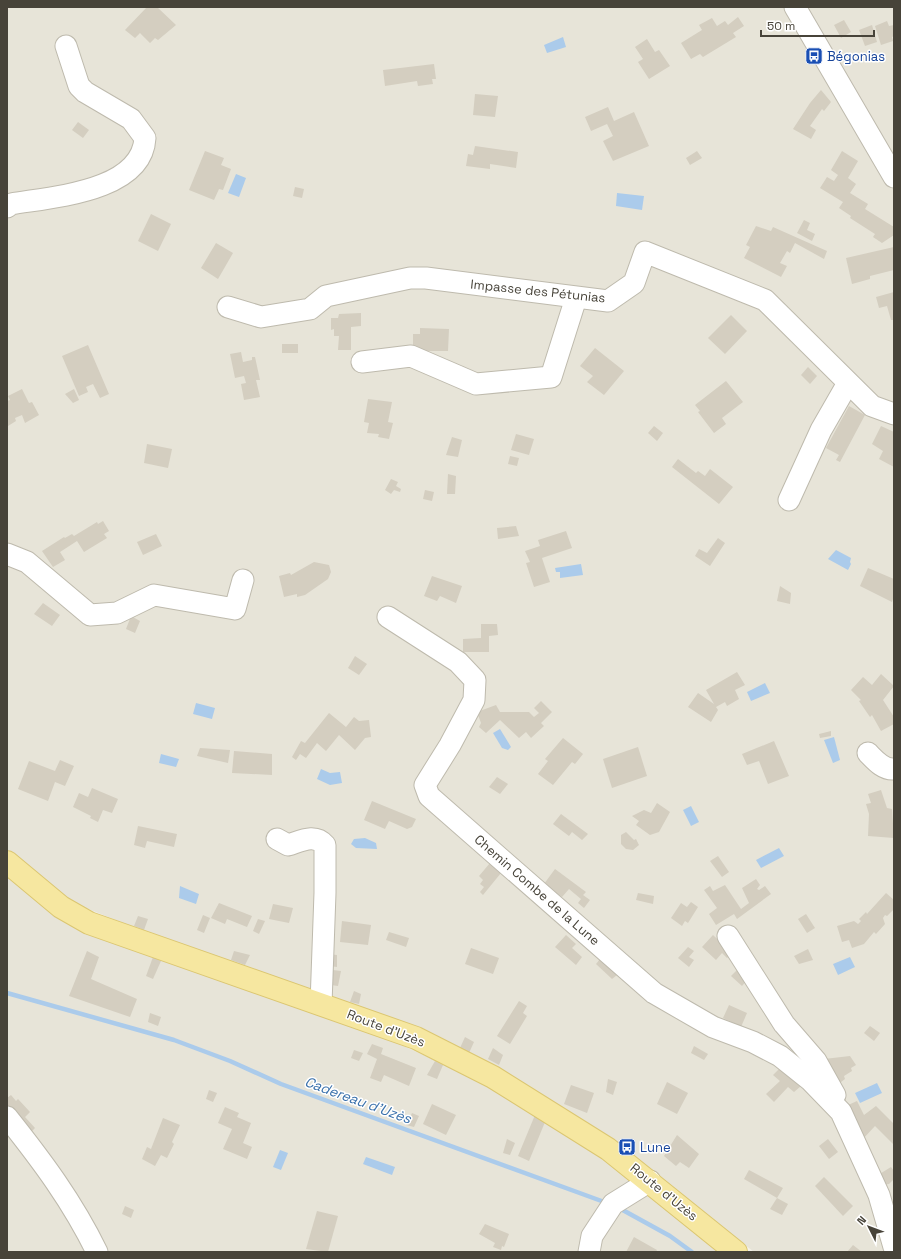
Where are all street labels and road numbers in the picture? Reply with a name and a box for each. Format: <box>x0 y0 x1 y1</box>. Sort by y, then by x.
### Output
street label: Impasse des Pétunias <box>470 275 606 307</box>
street label: Chemin Combe de la Lune <box>471 831 603 949</box>
street label: Route d'Uzès <box>345 1005 428 1051</box>
street label: Route d'Uzès <box>627 1159 701 1225</box>

